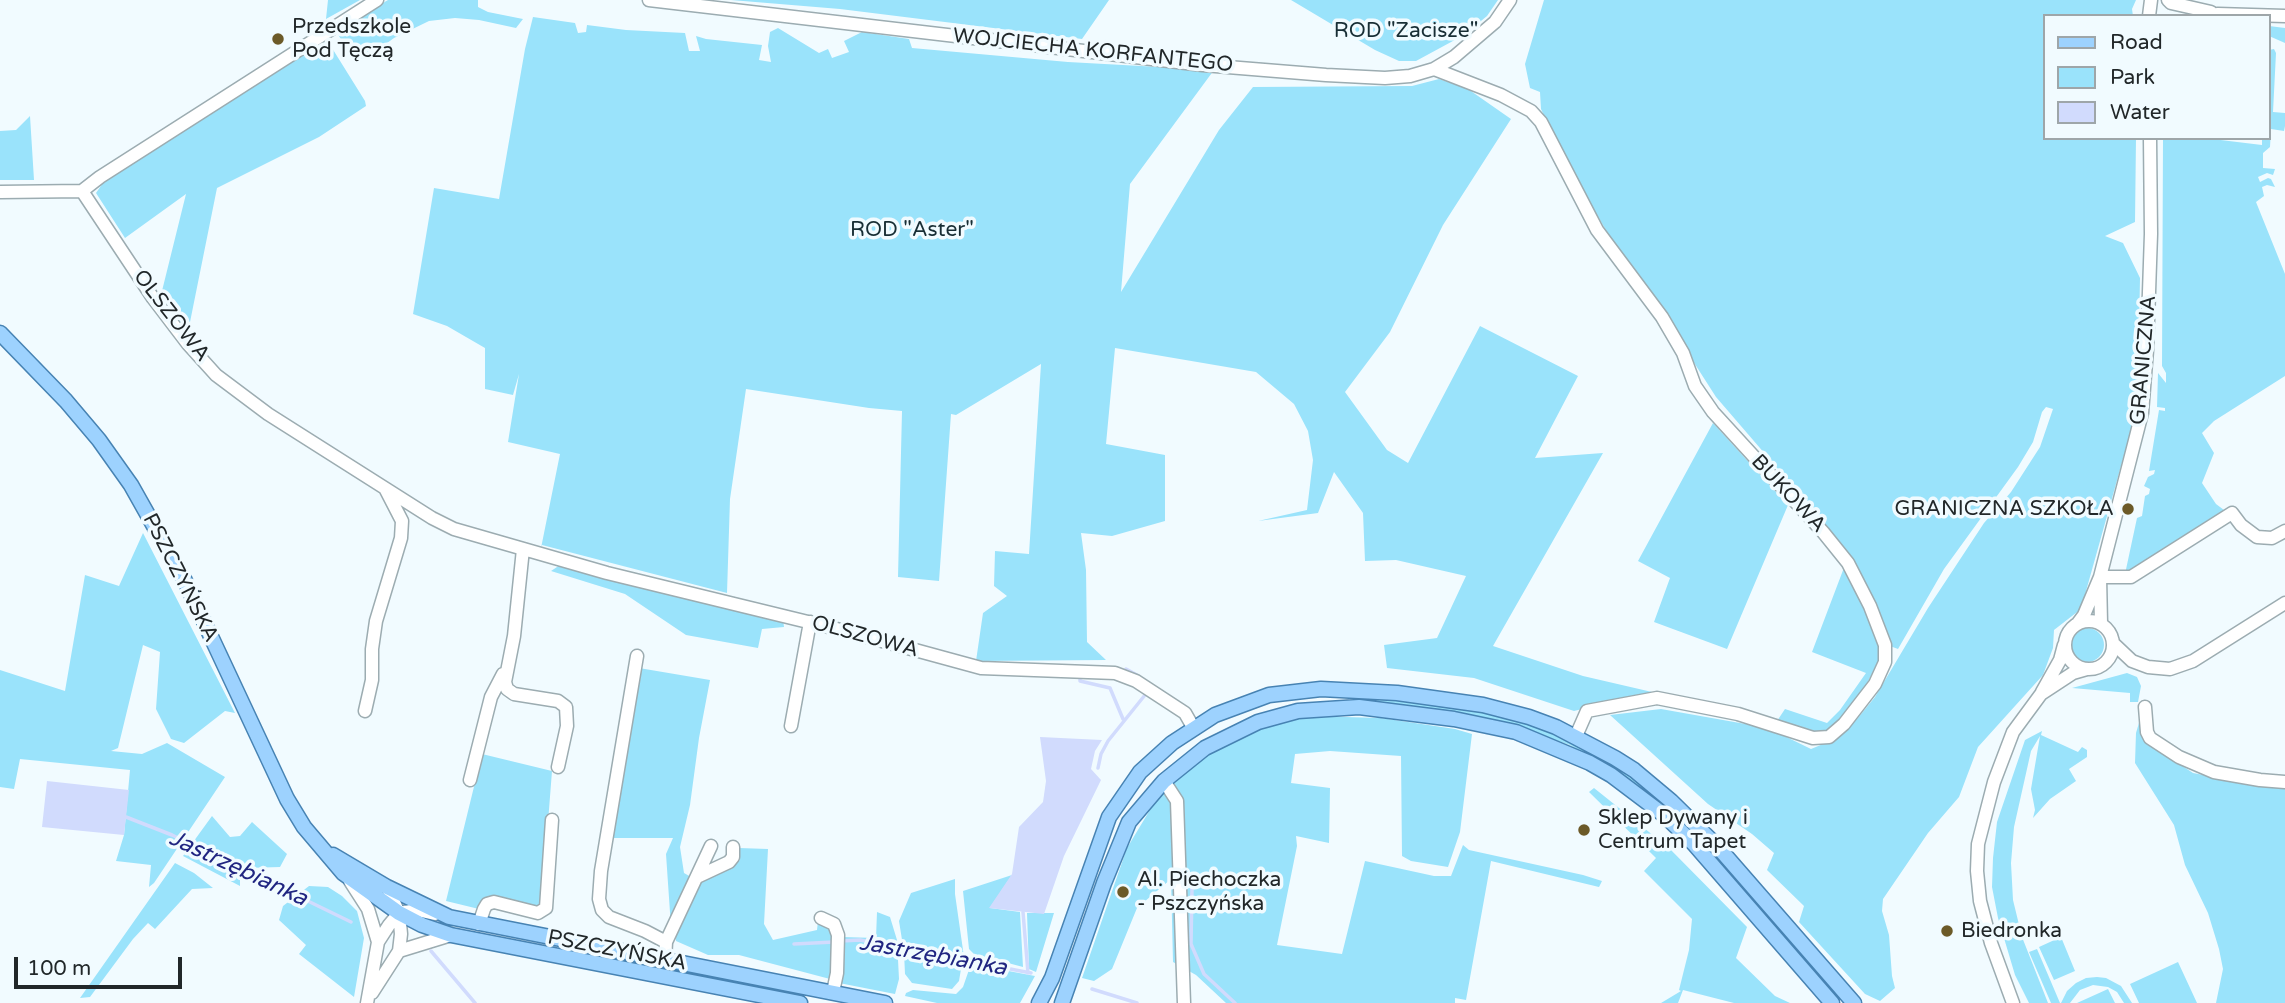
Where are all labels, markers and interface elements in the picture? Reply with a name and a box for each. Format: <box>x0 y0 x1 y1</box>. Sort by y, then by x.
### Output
place label: Przedszkole Pod Tęczą <box>292 14 411 64</box>
legend <box>2044 14 2271 140</box>
park label: ROD "Zacisze" <box>1334 18 1478 44</box>
street label: WOJCIECHA KORFANTEGO <box>952 24 1234 78</box>
text: Road <box>2110 30 2163 55</box>
marker: Przedszkole Pod Tęczą <box>270 31 286 47</box>
text: Park <box>2110 65 2155 90</box>
text: Water <box>2110 100 2170 125</box>
park label: ROD "Aster" <box>850 217 974 243</box>
street label: OLSZOWA <box>127 265 215 367</box>
street label: GRANICZNA <box>2126 294 2162 426</box>
street label: BUKOWA <box>1745 450 1831 538</box>
place label: GRANICZNA SZKOŁA <box>1894 496 2114 522</box>
marker: GRANICZNA SZKOŁA <box>2120 501 2136 517</box>
street label: PSZCZYŃSKA <box>137 509 223 647</box>
street label: OLSZOWA <box>809 611 921 663</box>
place label: Sklep Dywany i Centrum Tapet <box>1598 805 1748 855</box>
marker: Sklep Dywany i Centrum Tapet <box>1576 822 1592 838</box>
water label: Jastrzębianka <box>165 825 311 913</box>
place label: Al. Piechoczka - Pszczyńska <box>1137 867 1281 917</box>
marker: Al. Piechoczka - Pszczyńska <box>1115 884 1131 900</box>
place label: Biedronka <box>1961 918 2062 944</box>
marker: Biedronka <box>1939 923 1955 939</box>
street label: PSZCZYŃSKA <box>545 925 689 977</box>
water label: Jastrzębianka <box>857 929 1009 983</box>
scale bar <box>18 944 186 988</box>
text: 100 m <box>27 956 91 981</box>

